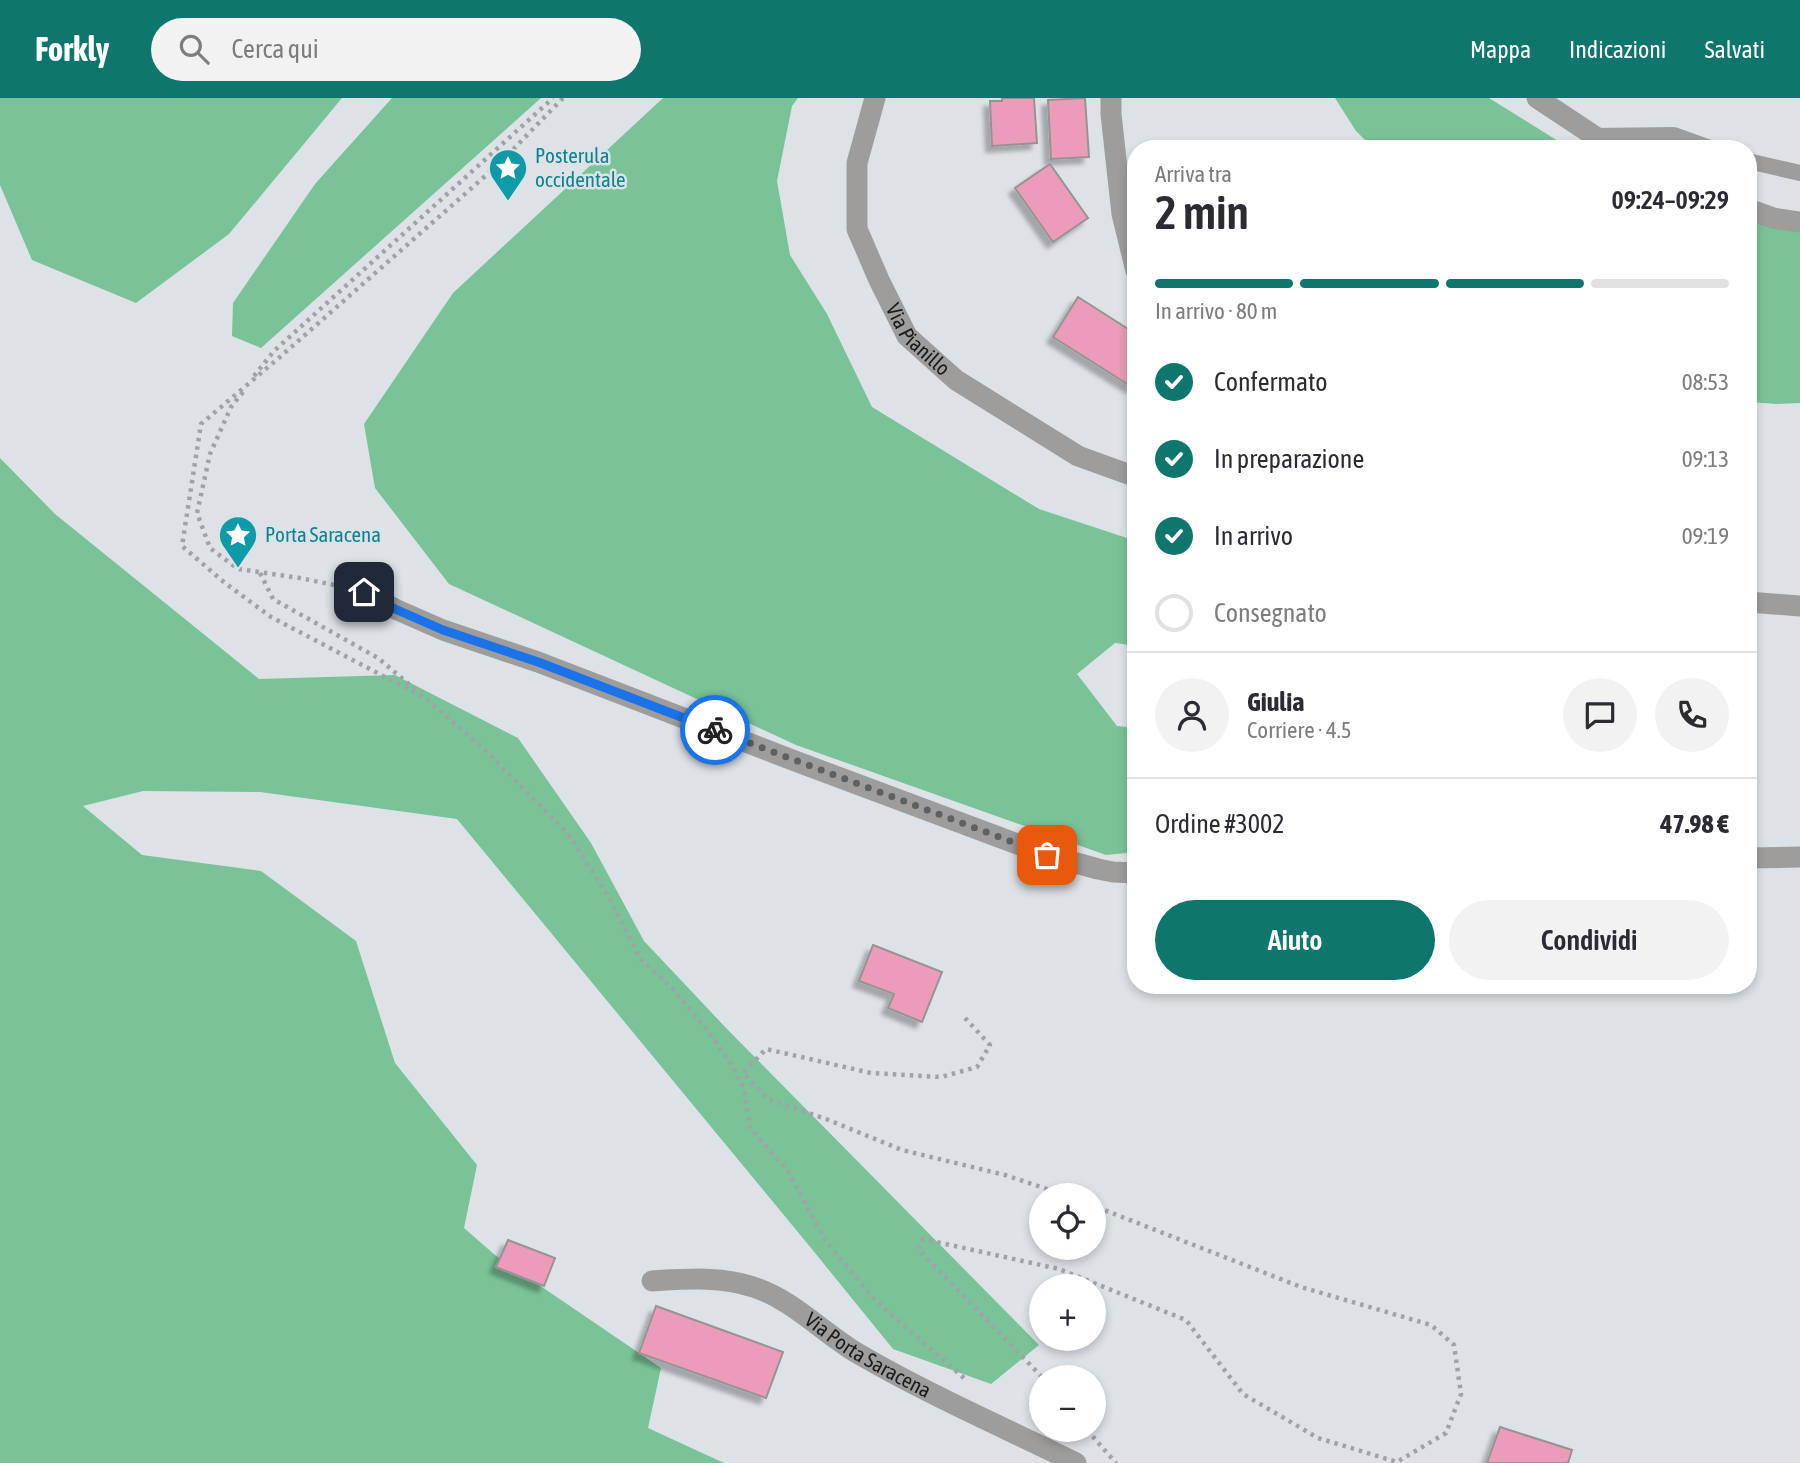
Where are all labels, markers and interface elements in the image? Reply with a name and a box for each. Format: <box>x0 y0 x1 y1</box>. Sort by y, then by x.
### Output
search box <box>151 18 641 81</box>
text: Forkly <box>35 30 109 68</box>
icon: search <box>175 30 213 68</box>
text: Cerca qui <box>231 34 319 64</box>
text: Mappa <box>1470 36 1531 63</box>
text: Indicazioni <box>1569 36 1666 63</box>
text: Salvati <box>1704 36 1765 63</box>
place label: Posterula occidentale <box>535 143 626 191</box>
place icon: Posterula occidentale <box>487 147 529 202</box>
text: Arriva tra <box>1155 161 1232 187</box>
text: 09:24–09:29 <box>1612 185 1729 215</box>
text: 2 min <box>1155 186 1249 239</box>
text: In arrivo · 80 m <box>1155 298 1277 324</box>
street label: Via Pianillo <box>882 299 955 380</box>
icon: check <box>1155 363 1193 401</box>
text: Confermato <box>1214 367 1327 397</box>
text: 08:53 <box>1682 369 1729 395</box>
icon: check <box>1155 440 1193 478</box>
text: In preparazione <box>1214 444 1364 474</box>
text: 09:13 <box>1682 446 1729 472</box>
place icon: Porta Saracena <box>217 514 259 569</box>
icon: check <box>1155 517 1193 555</box>
text: In arrivo <box>1214 521 1293 551</box>
place label: Porta Saracena <box>265 522 381 546</box>
text: 09:19 <box>1682 523 1729 549</box>
pin <box>334 562 394 622</box>
icon: home <box>345 573 383 611</box>
text: Consegnato <box>1214 598 1327 628</box>
button: person <box>1155 678 1229 752</box>
button: chat <box>1563 678 1637 752</box>
button: phone <box>1655 678 1729 752</box>
text: Giulia <box>1247 687 1304 717</box>
courier <box>680 695 750 765</box>
icon: bike <box>696 711 734 749</box>
text: Corriere · 4.5 <box>1247 717 1352 743</box>
text: Ordine #3002 <box>1155 809 1284 839</box>
text: 47.98 € <box>1660 809 1729 839</box>
pin <box>1017 825 1077 885</box>
icon: bag <box>1028 836 1066 874</box>
button: Aiuto <box>1155 900 1435 980</box>
button: Condividi <box>1449 900 1729 980</box>
map controls <box>1029 1183 1106 1442</box>
button: locate <box>1029 1183 1106 1260</box>
button: + <box>1029 1274 1106 1351</box>
street label: Via Porta Saracena <box>801 1307 935 1402</box>
button: − <box>1029 1365 1106 1442</box>

